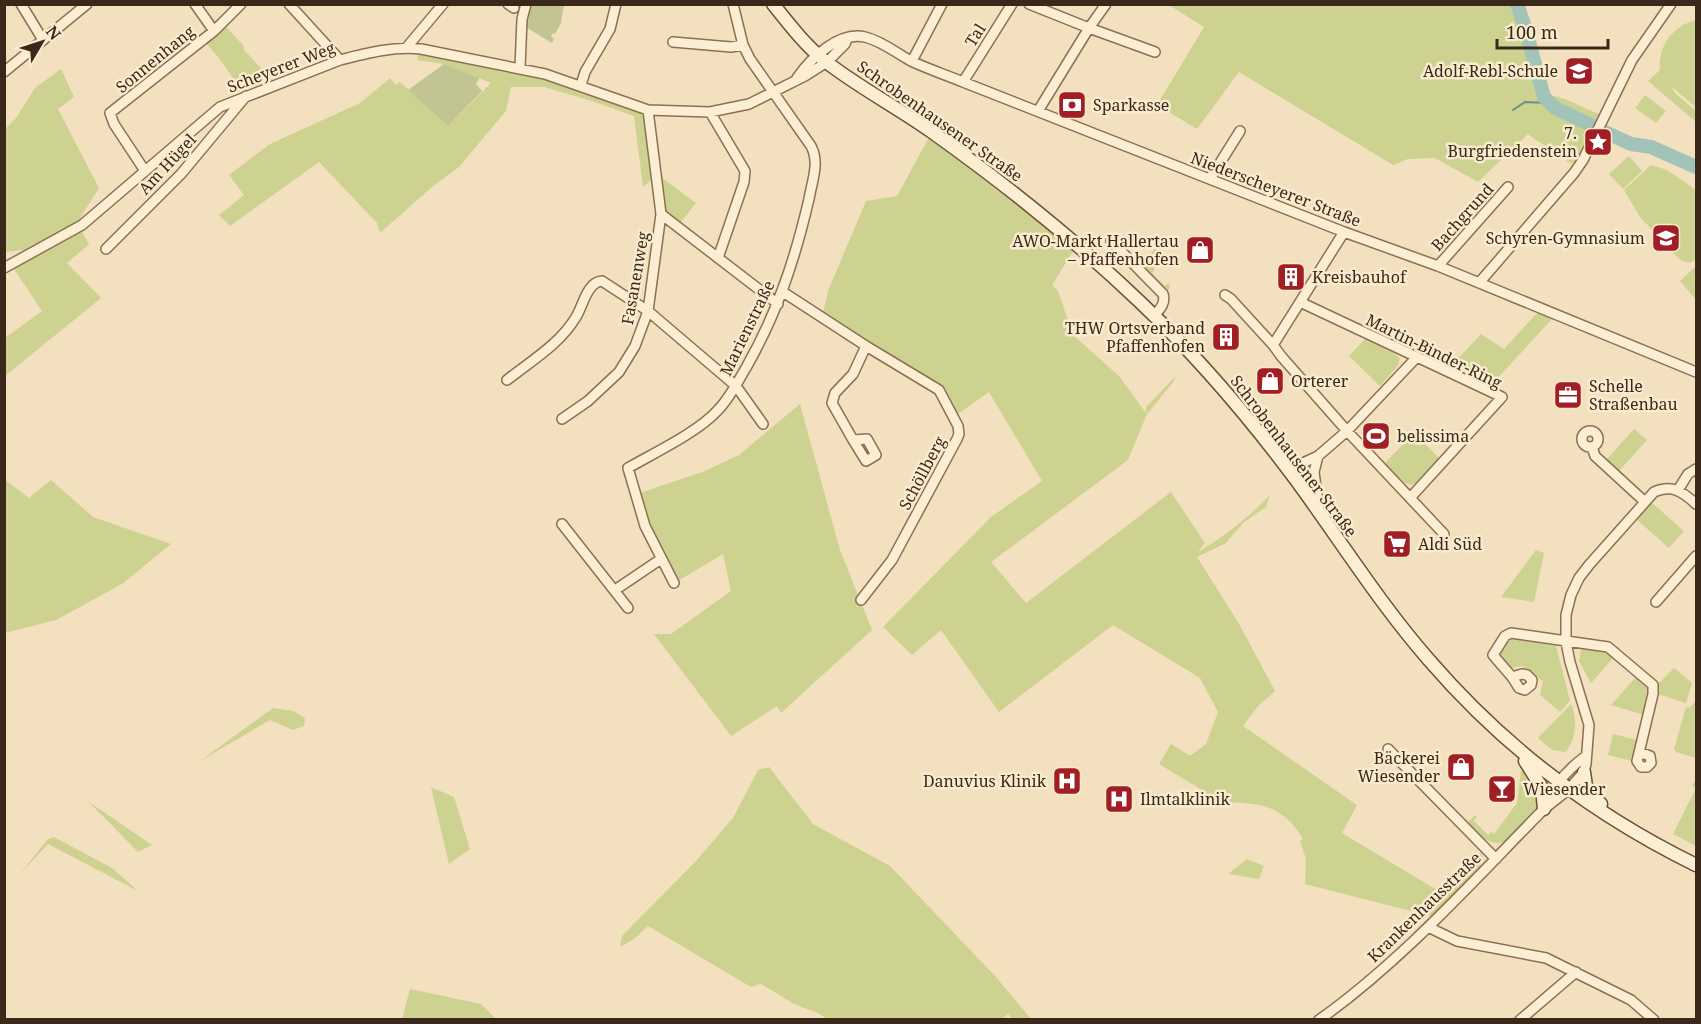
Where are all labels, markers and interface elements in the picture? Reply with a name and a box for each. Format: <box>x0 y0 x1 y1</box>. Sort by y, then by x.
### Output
north arrow <box>12 12 72 72</box>
scale bar <box>1497 12 1608 50</box>
street label: Tal <box>959 19 991 51</box>
street label: Sonnenhang <box>111 20 199 98</box>
text: 100 m <box>1506 20 1558 44</box>
text: N <box>41 21 66 45</box>
street label: Scheyerer Weg <box>224 36 338 98</box>
street label: Schrobenhausener Straße <box>853 55 1027 187</box>
school or university icon: Adolf-Rebl-Schule <box>1563 55 1595 87</box>
place label: Adolf-Rebl-Schule <box>1423 60 1558 82</box>
bank icon: Sparkasse <box>1056 89 1088 121</box>
place label: Sparkasse <box>1093 94 1169 116</box>
place label: 7. Burgfriedenstein <box>1448 122 1577 162</box>
place icon: 7. Burgfriedenstein <box>1582 126 1614 158</box>
street label: Am Hügel <box>133 129 201 199</box>
street label: Niederscheyerer Straße <box>1188 146 1364 232</box>
street label: Bachgrund <box>1426 178 1498 256</box>
school or university icon: Schyren-Gymnasium <box>1650 222 1682 254</box>
place label: Schyren-Gymnasium <box>1486 227 1645 249</box>
street label: Fasanenweg <box>616 229 654 326</box>
place label: AWO-Markt Hallertau – Pfaffenhofen <box>1012 230 1179 270</box>
shop icon: AWO-Markt Hallertau – Pfaffenhofen <box>1184 234 1216 266</box>
building icon: Kreisbauhof <box>1275 261 1307 293</box>
place label: Kreisbauhof <box>1312 266 1408 288</box>
street label: Marienstraße <box>714 277 780 379</box>
street label: Martin-Binder-Ring <box>1362 308 1506 394</box>
place label: THW Ortsverband Pfaffenhofen <box>1065 317 1205 357</box>
building icon: THW Ortsverband Pfaffenhofen <box>1210 321 1242 353</box>
shop icon: Orterer <box>1254 365 1286 397</box>
place label: Orterer <box>1291 370 1349 392</box>
street label: Schrobenhausener Straße <box>1226 371 1362 541</box>
place label: Schelle Straßenbau <box>1589 375 1678 415</box>
office icon: Schelle Straßenbau <box>1552 379 1584 411</box>
sports icon: belissima <box>1360 420 1392 452</box>
place label: belissima <box>1397 425 1469 447</box>
street label: Schöllberg <box>893 432 951 514</box>
supermarket icon: Aldi Süd <box>1381 528 1413 560</box>
place label: Aldi Süd <box>1418 533 1482 555</box>
place label: Bäckerei Wiesender <box>1358 747 1440 787</box>
shop icon: Bäckerei Wiesender <box>1445 751 1477 783</box>
hospital icon: Danuvius Klinik <box>1051 765 1083 797</box>
place label: Danuvius Klinik <box>923 770 1047 792</box>
bar icon: Wiesender <box>1486 773 1518 805</box>
place label: Wiesender <box>1523 778 1606 800</box>
hospital icon: Ilmtalklinik <box>1103 783 1135 815</box>
place label: Ilmtalklinik <box>1140 788 1230 810</box>
street label: Krankenhausstraße <box>1362 847 1486 967</box>

